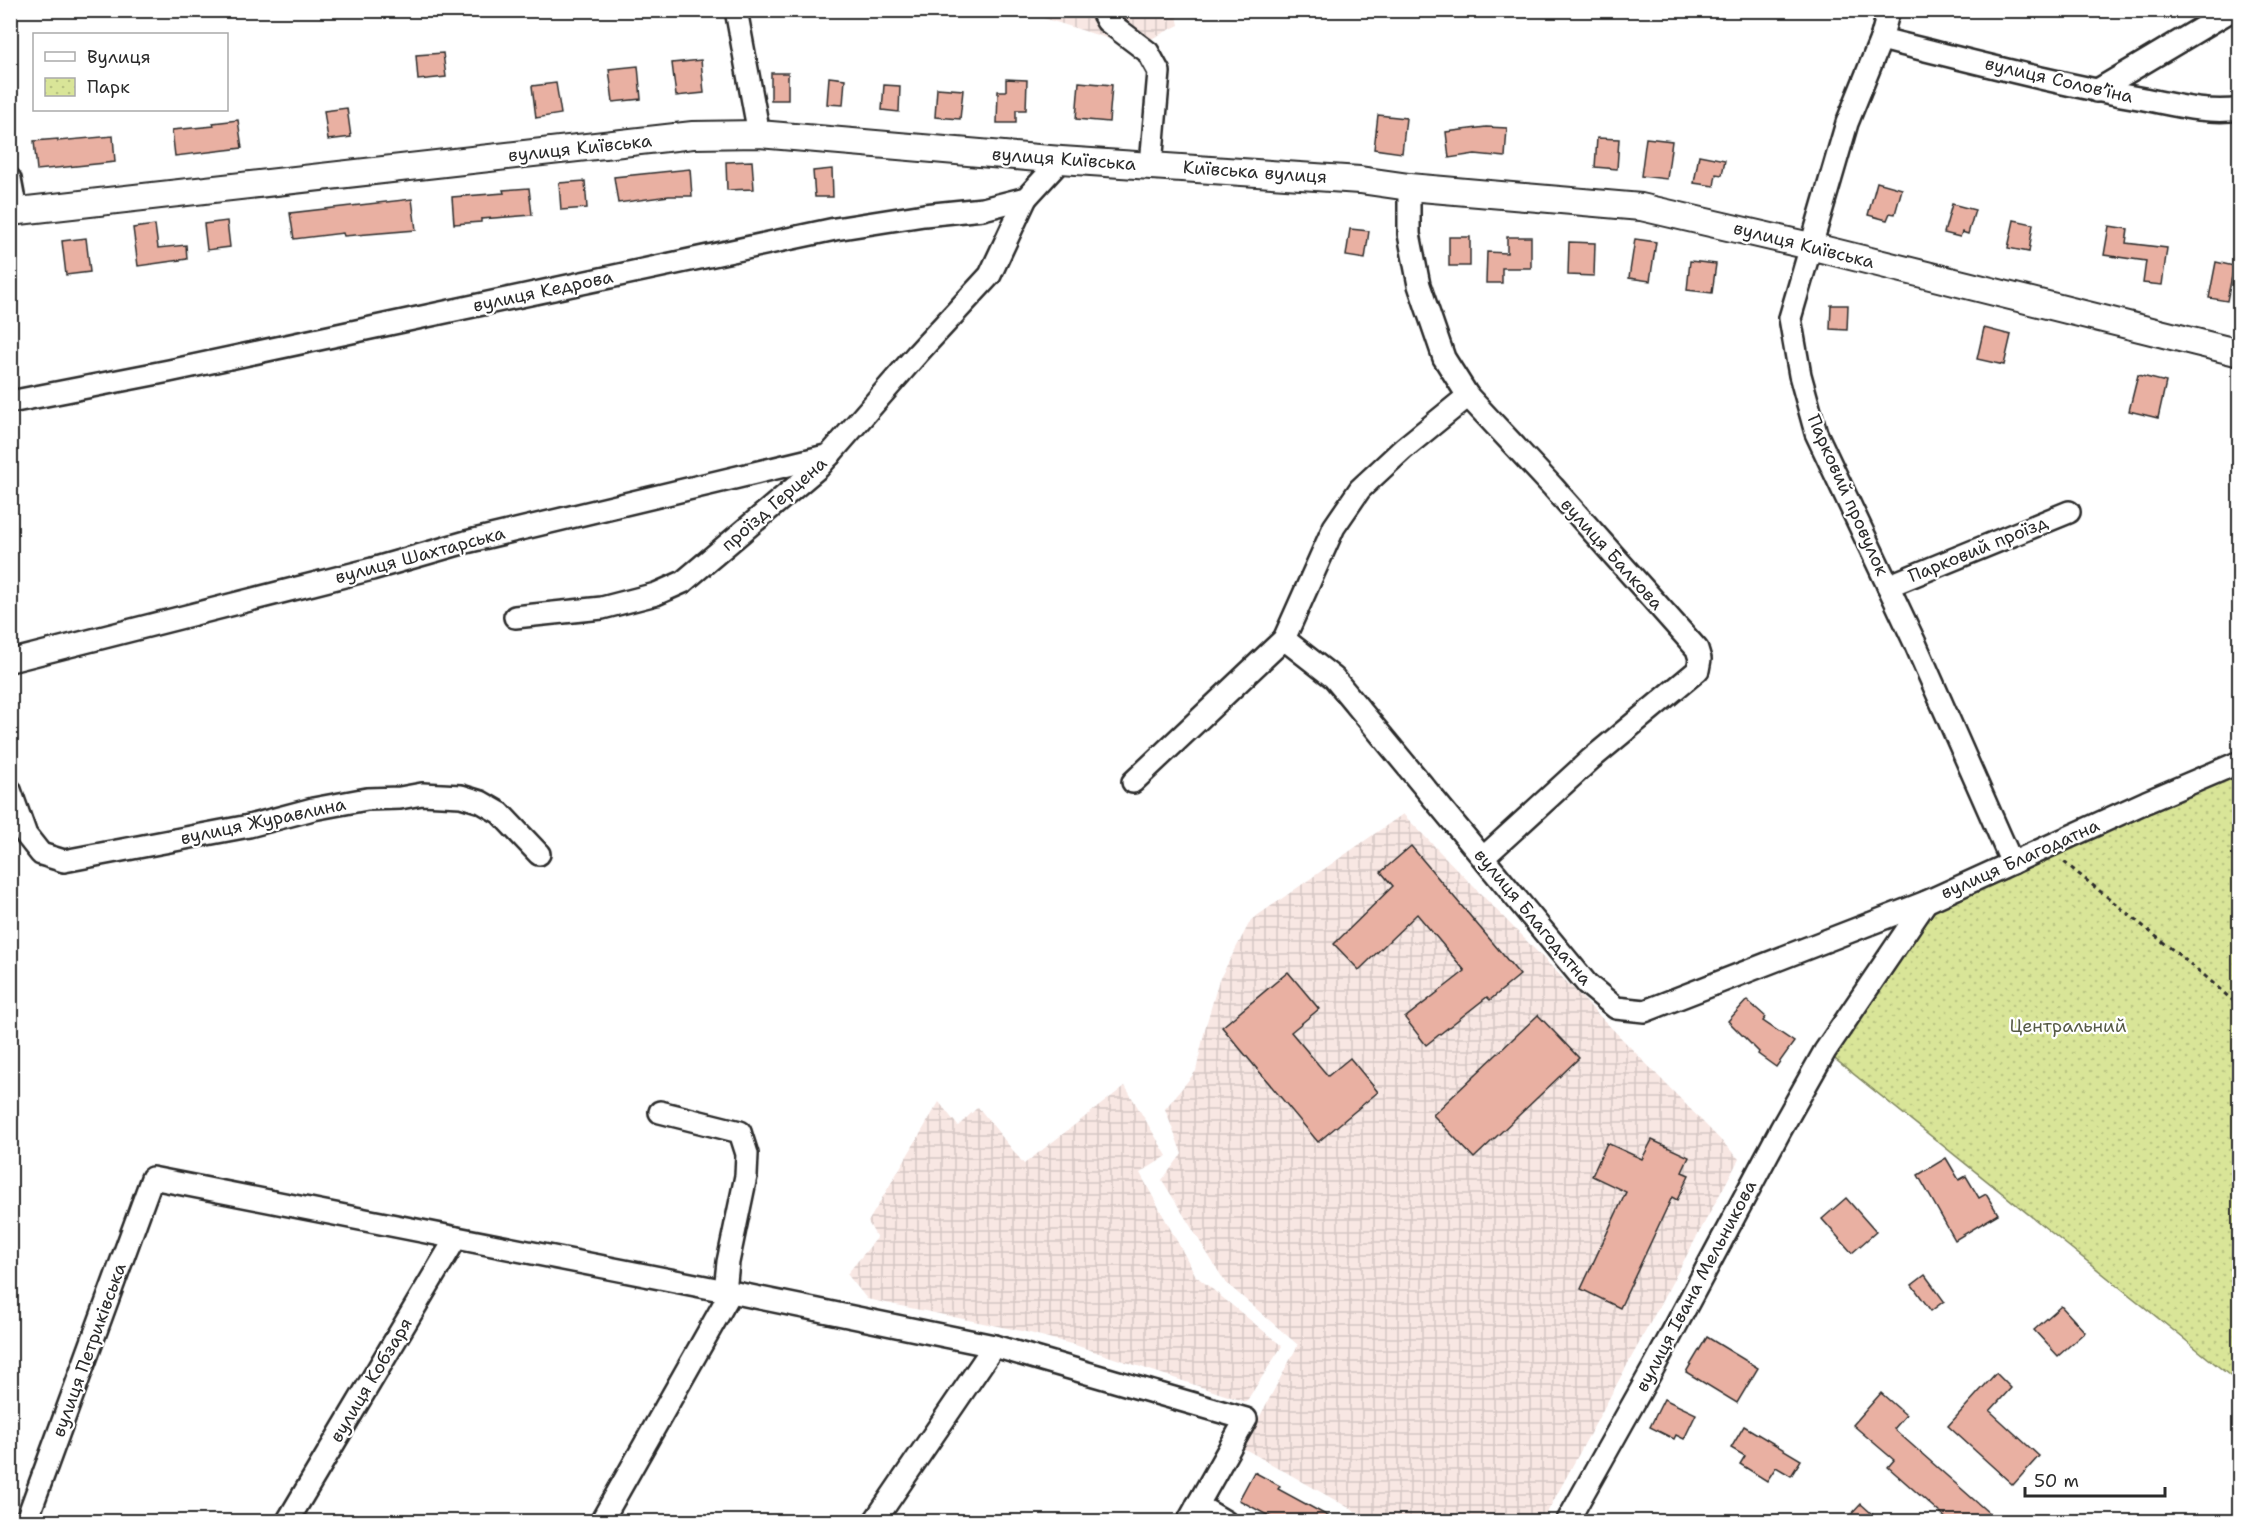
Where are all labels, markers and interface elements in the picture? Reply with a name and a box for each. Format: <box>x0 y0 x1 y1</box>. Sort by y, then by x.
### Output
legend <box>33 33 228 111</box>
text: Вулиця <box>87 45 151 69</box>
street label: вулиця Соловʼїна <box>1983 51 2135 109</box>
text: Парк <box>87 75 130 99</box>
street label: вулиця Київська <box>507 129 653 167</box>
street label: вулиця Київська <box>991 142 1137 176</box>
street label: Київська вулиця <box>1182 155 1328 189</box>
street label: вулиця Київська <box>1731 216 1877 274</box>
street label: вулиця Кедрова <box>471 264 615 318</box>
street label: Парковий провулок <box>1802 411 1895 580</box>
street label: проїзд Герцена <box>716 451 832 557</box>
street label: вулиця Балкова <box>1555 493 1669 615</box>
street label: Парковий проїзд <box>1905 510 2052 588</box>
street label: вулиця Шахтарська <box>332 521 508 589</box>
street label: вулиця Журавлина <box>178 792 348 850</box>
street label: вулиця Благодатна <box>1937 813 2103 905</box>
street label: вулиця Благодатна <box>1469 844 1597 990</box>
park label: Центральний <box>2009 1014 2127 1038</box>
street label: вулиця Івана Мельникова <box>1630 1176 1762 1396</box>
street label: вулиця Петриківська <box>46 1260 132 1440</box>
street label: вулиця Кобзаря <box>324 1313 418 1447</box>
scale bar <box>2025 1460 2164 1498</box>
text: 50 m <box>2034 1469 2079 1493</box>

